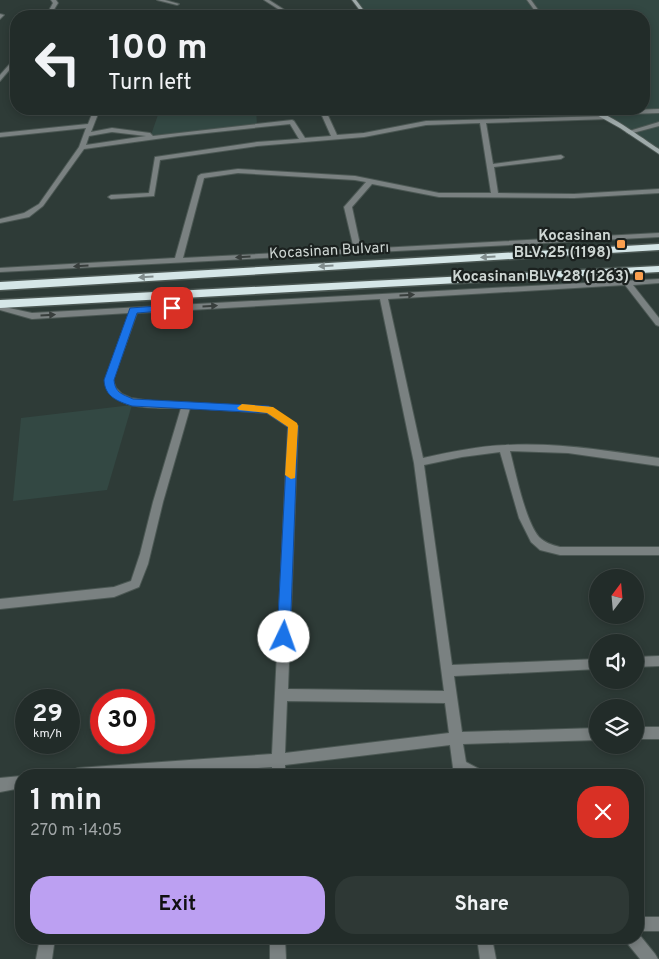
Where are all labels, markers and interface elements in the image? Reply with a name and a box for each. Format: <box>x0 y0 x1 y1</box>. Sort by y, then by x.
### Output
text: 100 m <box>108 27 208 71</box>
icon: left <box>25 30 90 95</box>
text: Turn left <box>108 70 191 97</box>
place label: Kocasinan BLV. 25 (1198) <box>514 227 611 263</box>
marker: Kocasinan BLV. 25 (1198) <box>615 238 627 250</box>
street label: Kocasinan Bulvarı <box>269 239 390 264</box>
one-way arrow <box>235 253 251 261</box>
one-way arrow <box>480 253 496 261</box>
one-way arrow <box>73 262 89 270</box>
one-way arrow <box>318 263 334 271</box>
place label: Kocasinan BLV. 28 (1263) <box>452 268 629 287</box>
marker: Kocasinan BLV. 28 (1263) <box>633 270 645 282</box>
one-way arrow <box>138 273 154 281</box>
pin <box>151 287 193 329</box>
one-way arrow <box>400 291 416 299</box>
icon: arrive <box>158 294 186 322</box>
one-way arrow <box>202 301 218 309</box>
one-way arrow <box>40 310 56 318</box>
north arrow <box>589 569 644 624</box>
map controls <box>589 569 644 754</box>
position arrow <box>257 610 309 662</box>
button: sound <box>589 634 644 689</box>
speed limit sign: 30 <box>90 689 155 754</box>
text: 29 <box>32 699 63 731</box>
button: layers <box>589 699 644 754</box>
text: km/h <box>33 726 62 742</box>
text: 1 min <box>30 783 102 820</box>
button: close <box>577 786 629 838</box>
text: 270 m · 14:05 <box>30 821 122 841</box>
button: Exit <box>30 876 325 934</box>
button: Share <box>335 876 629 934</box>

